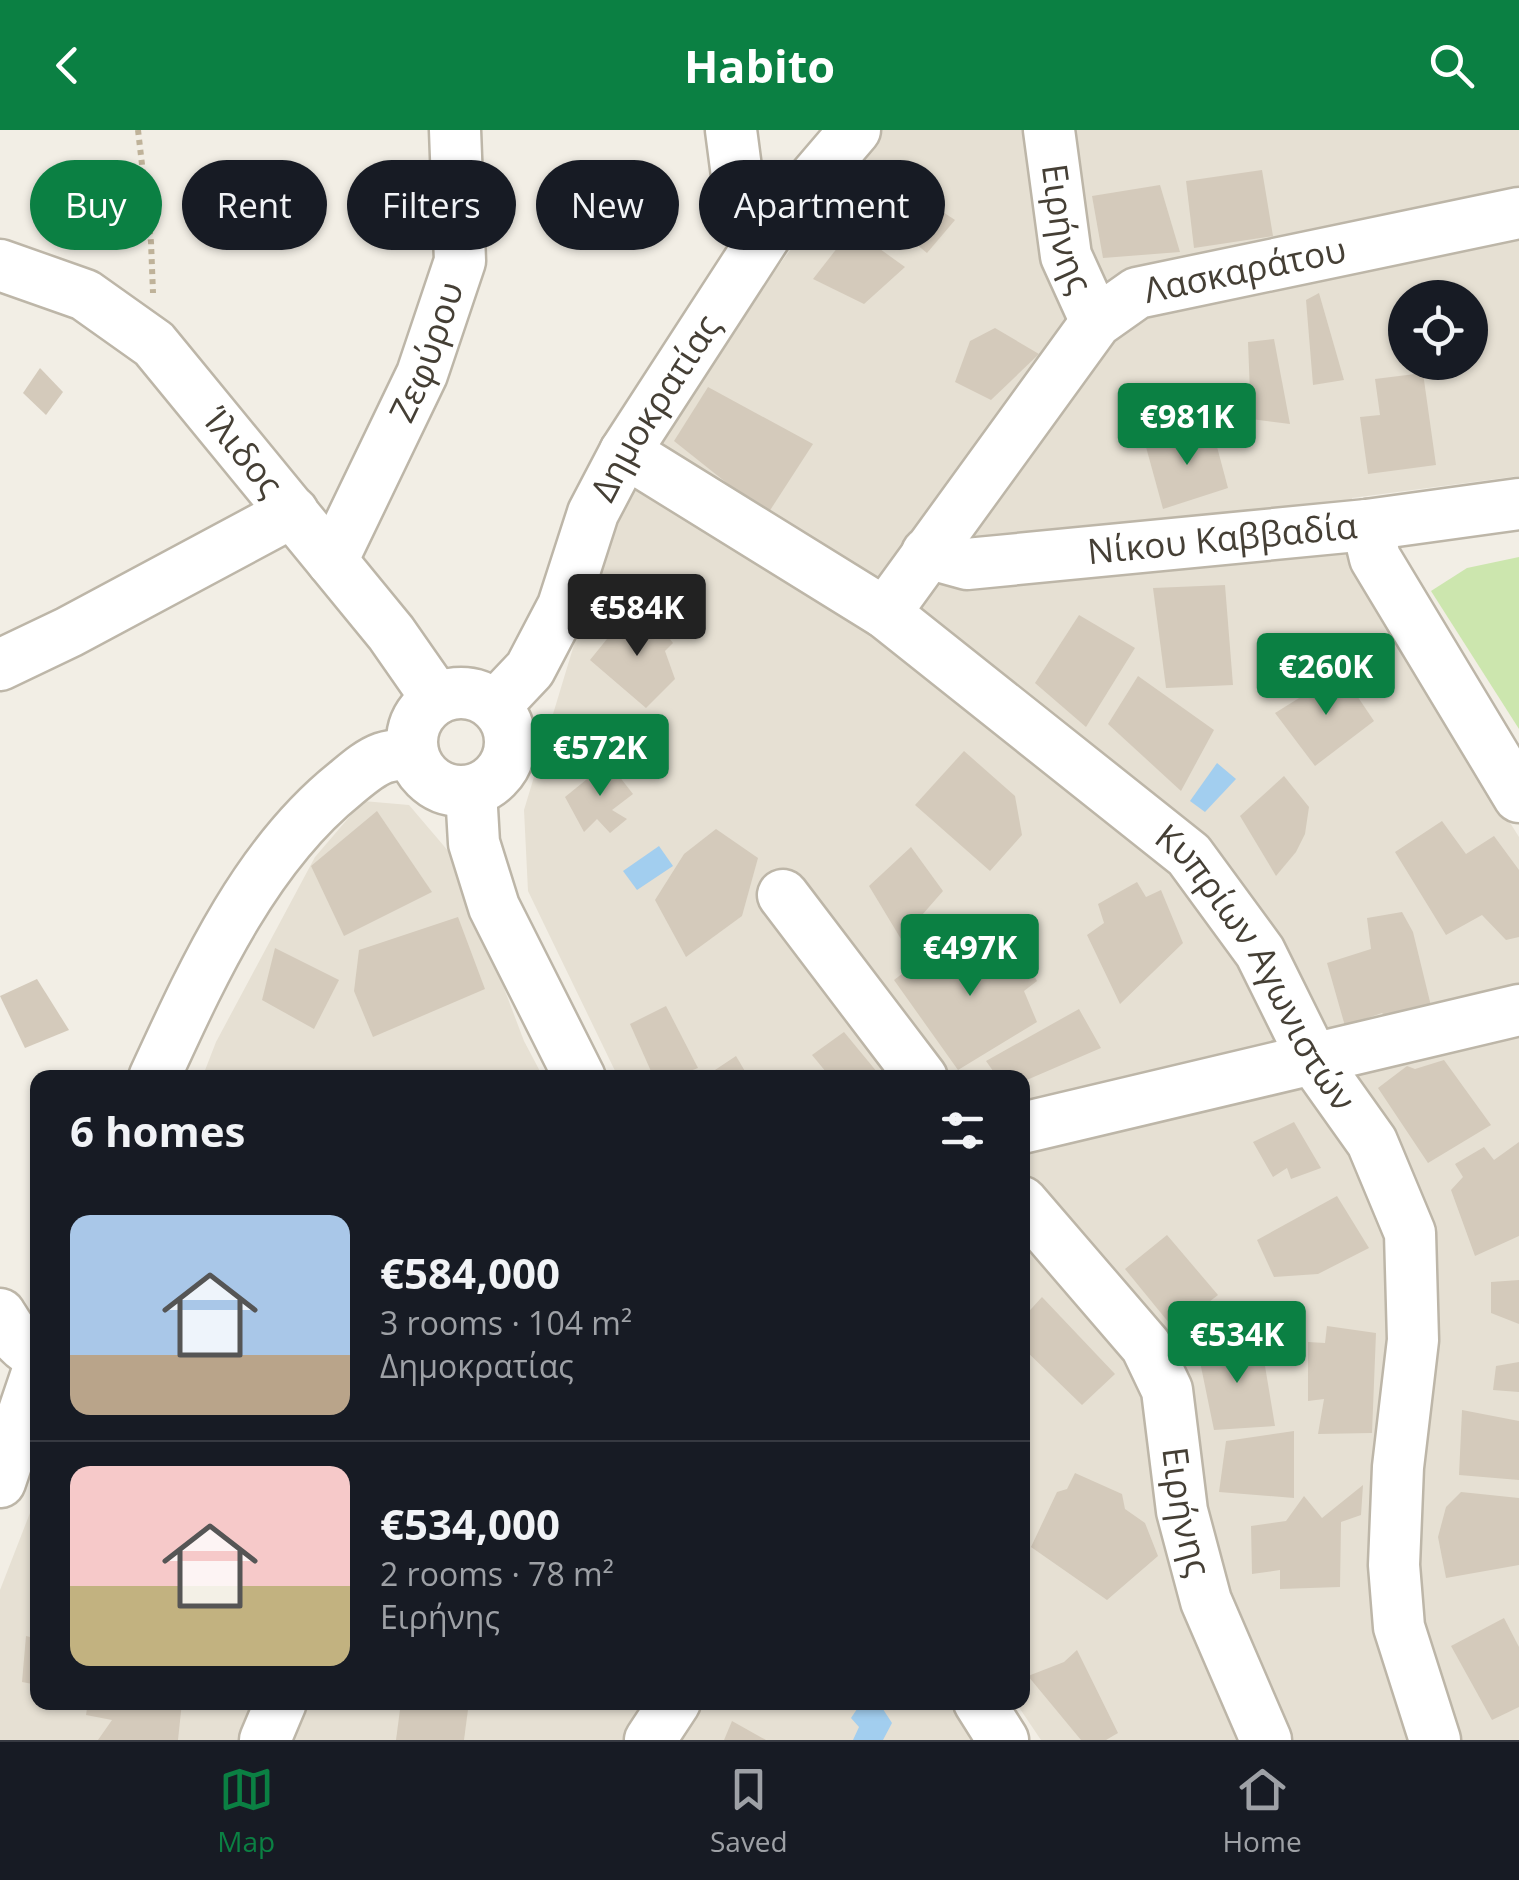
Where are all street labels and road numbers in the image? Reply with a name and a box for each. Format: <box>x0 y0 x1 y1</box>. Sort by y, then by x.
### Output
street label: Ειρήνης <box>1032 161 1105 300</box>
street label: Λασκαράτου <box>1139 225 1350 313</box>
street label: Ζεφύρου <box>377 275 473 429</box>
street label: Δημοκρατίας <box>578 305 730 509</box>
street label: Ίλιδος <box>193 396 295 506</box>
street label: Νίκου Καββαδία <box>1085 501 1359 574</box>
street label: Κυπρίων Αγωνιστών <box>1146 812 1367 1120</box>
street label: Ειρήνης <box>1152 1444 1223 1581</box>

